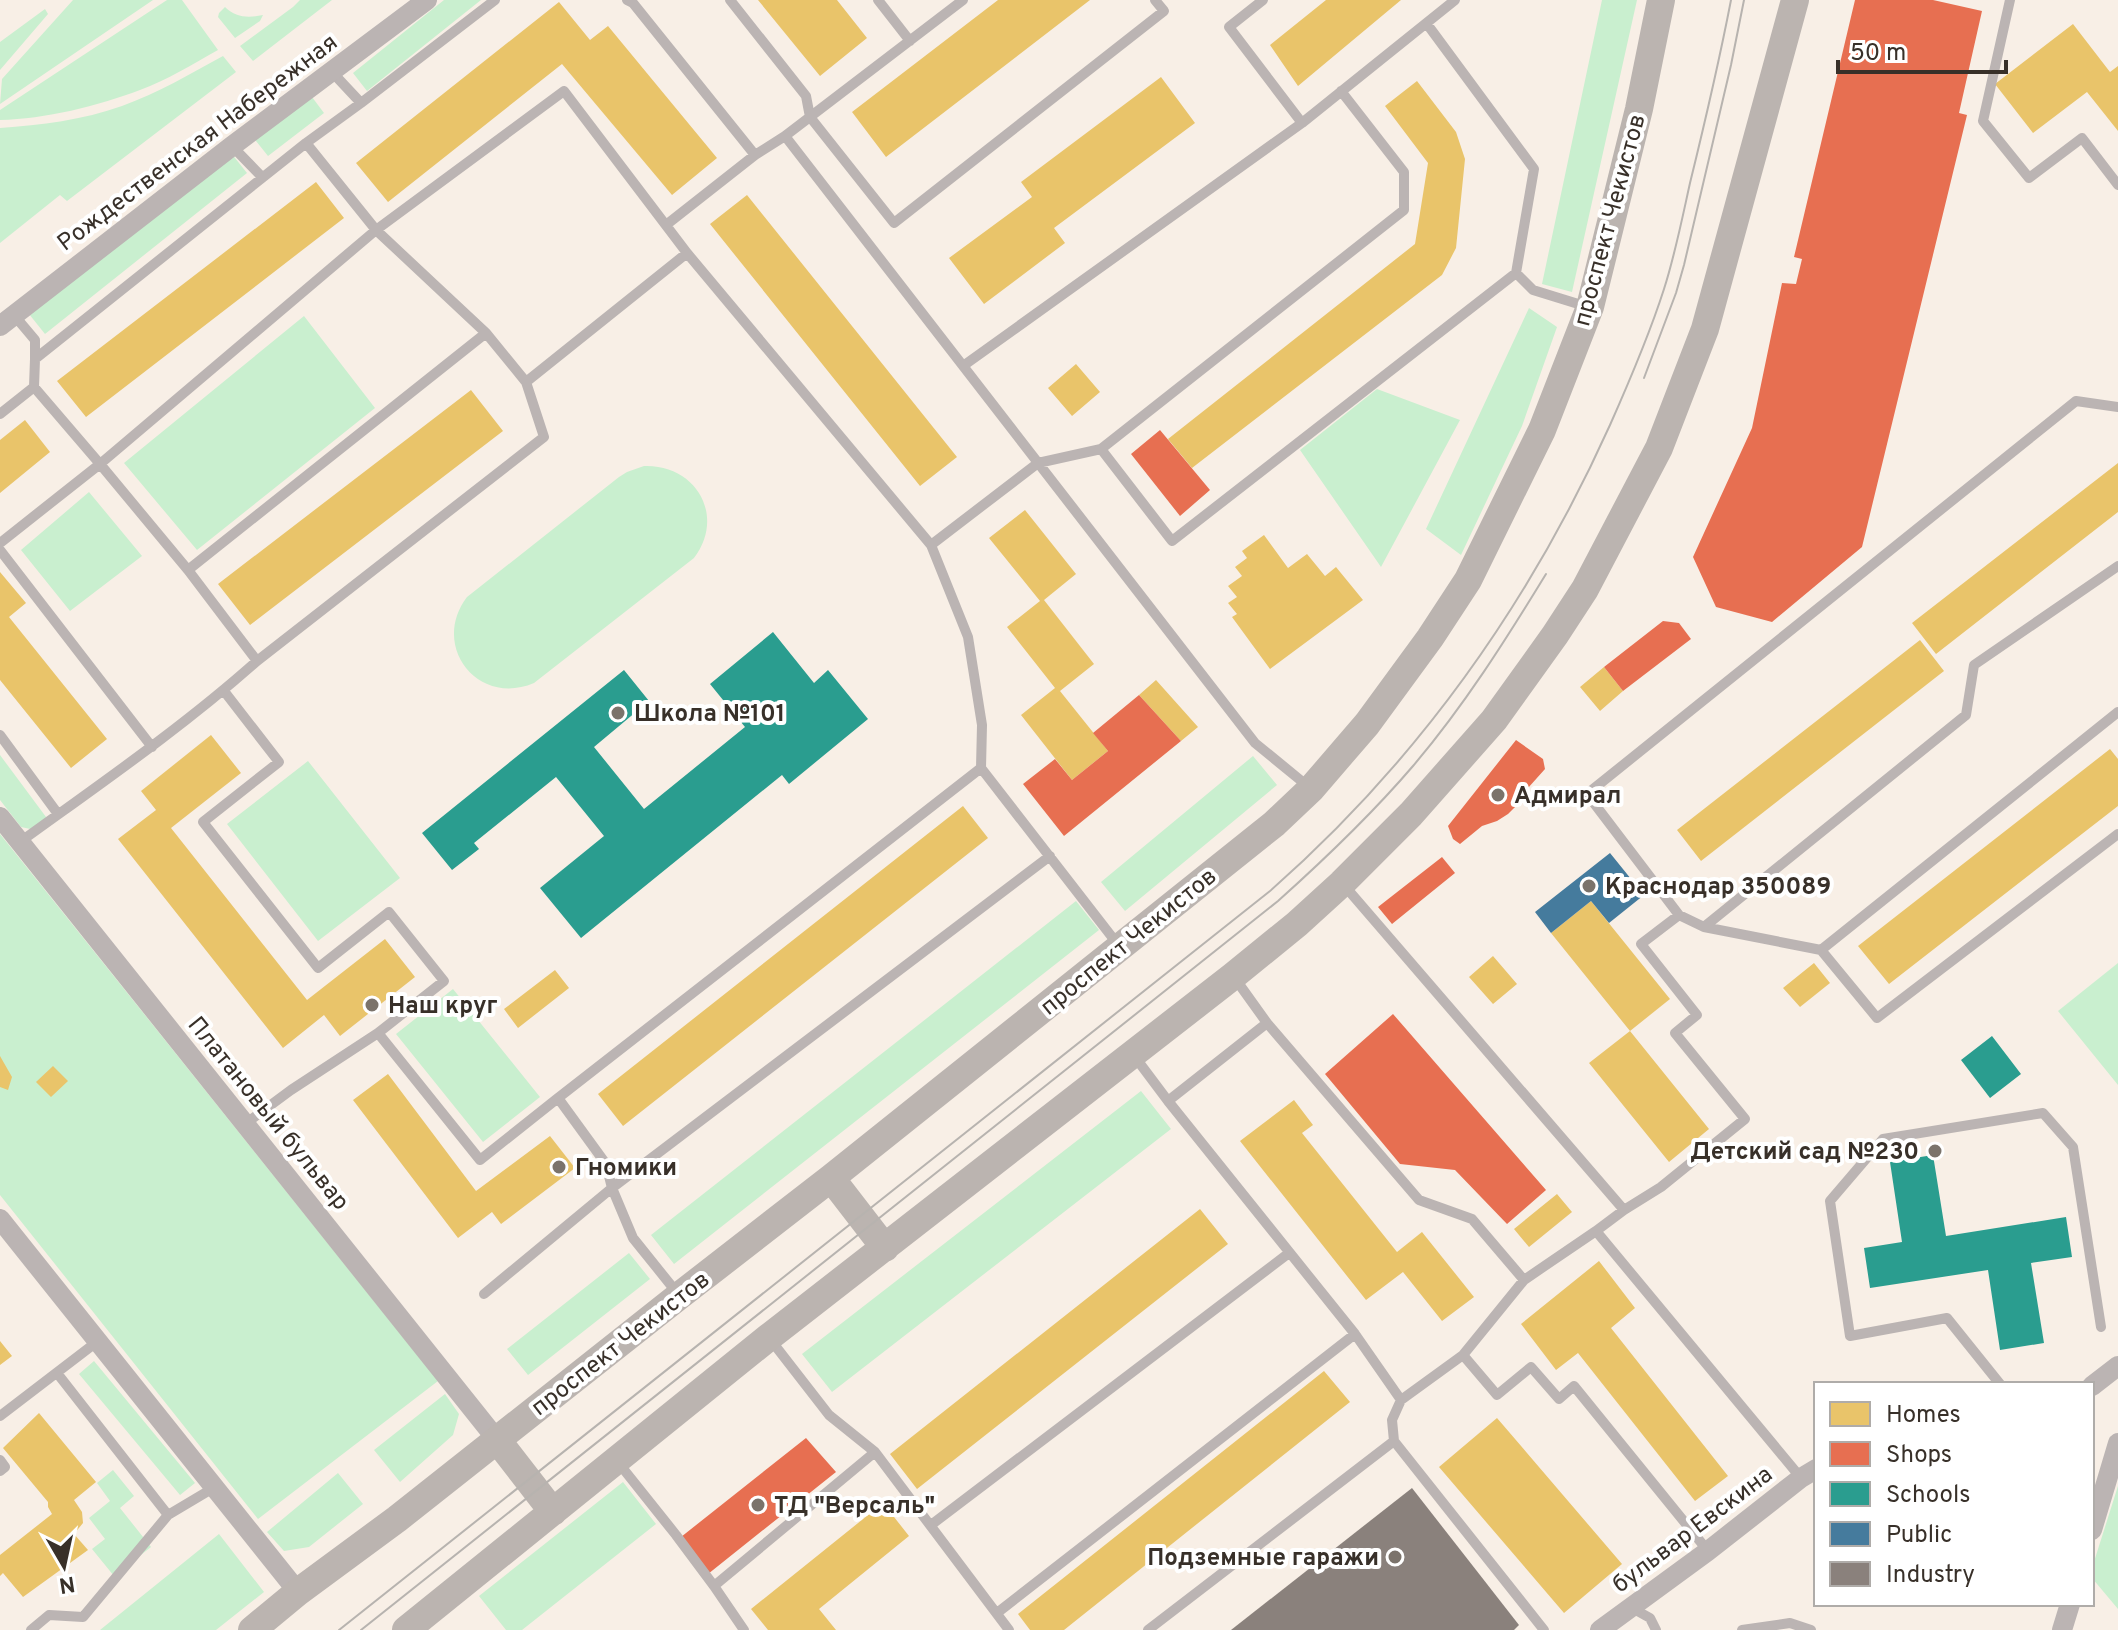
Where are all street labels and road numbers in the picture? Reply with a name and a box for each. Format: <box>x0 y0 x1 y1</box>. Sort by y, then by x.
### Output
street label: Рождественская Набережная <box>52 28 344 259</box>
street label: проспект Чекистов <box>1568 111 1654 330</box>
street label: проспект Чекистов <box>1035 862 1224 1023</box>
street label: Платановый бульвар <box>180 1011 355 1217</box>
street label: проспект Чекистов <box>526 1266 717 1424</box>
street label: бульвар Евскина <box>1607 1460 1779 1601</box>

